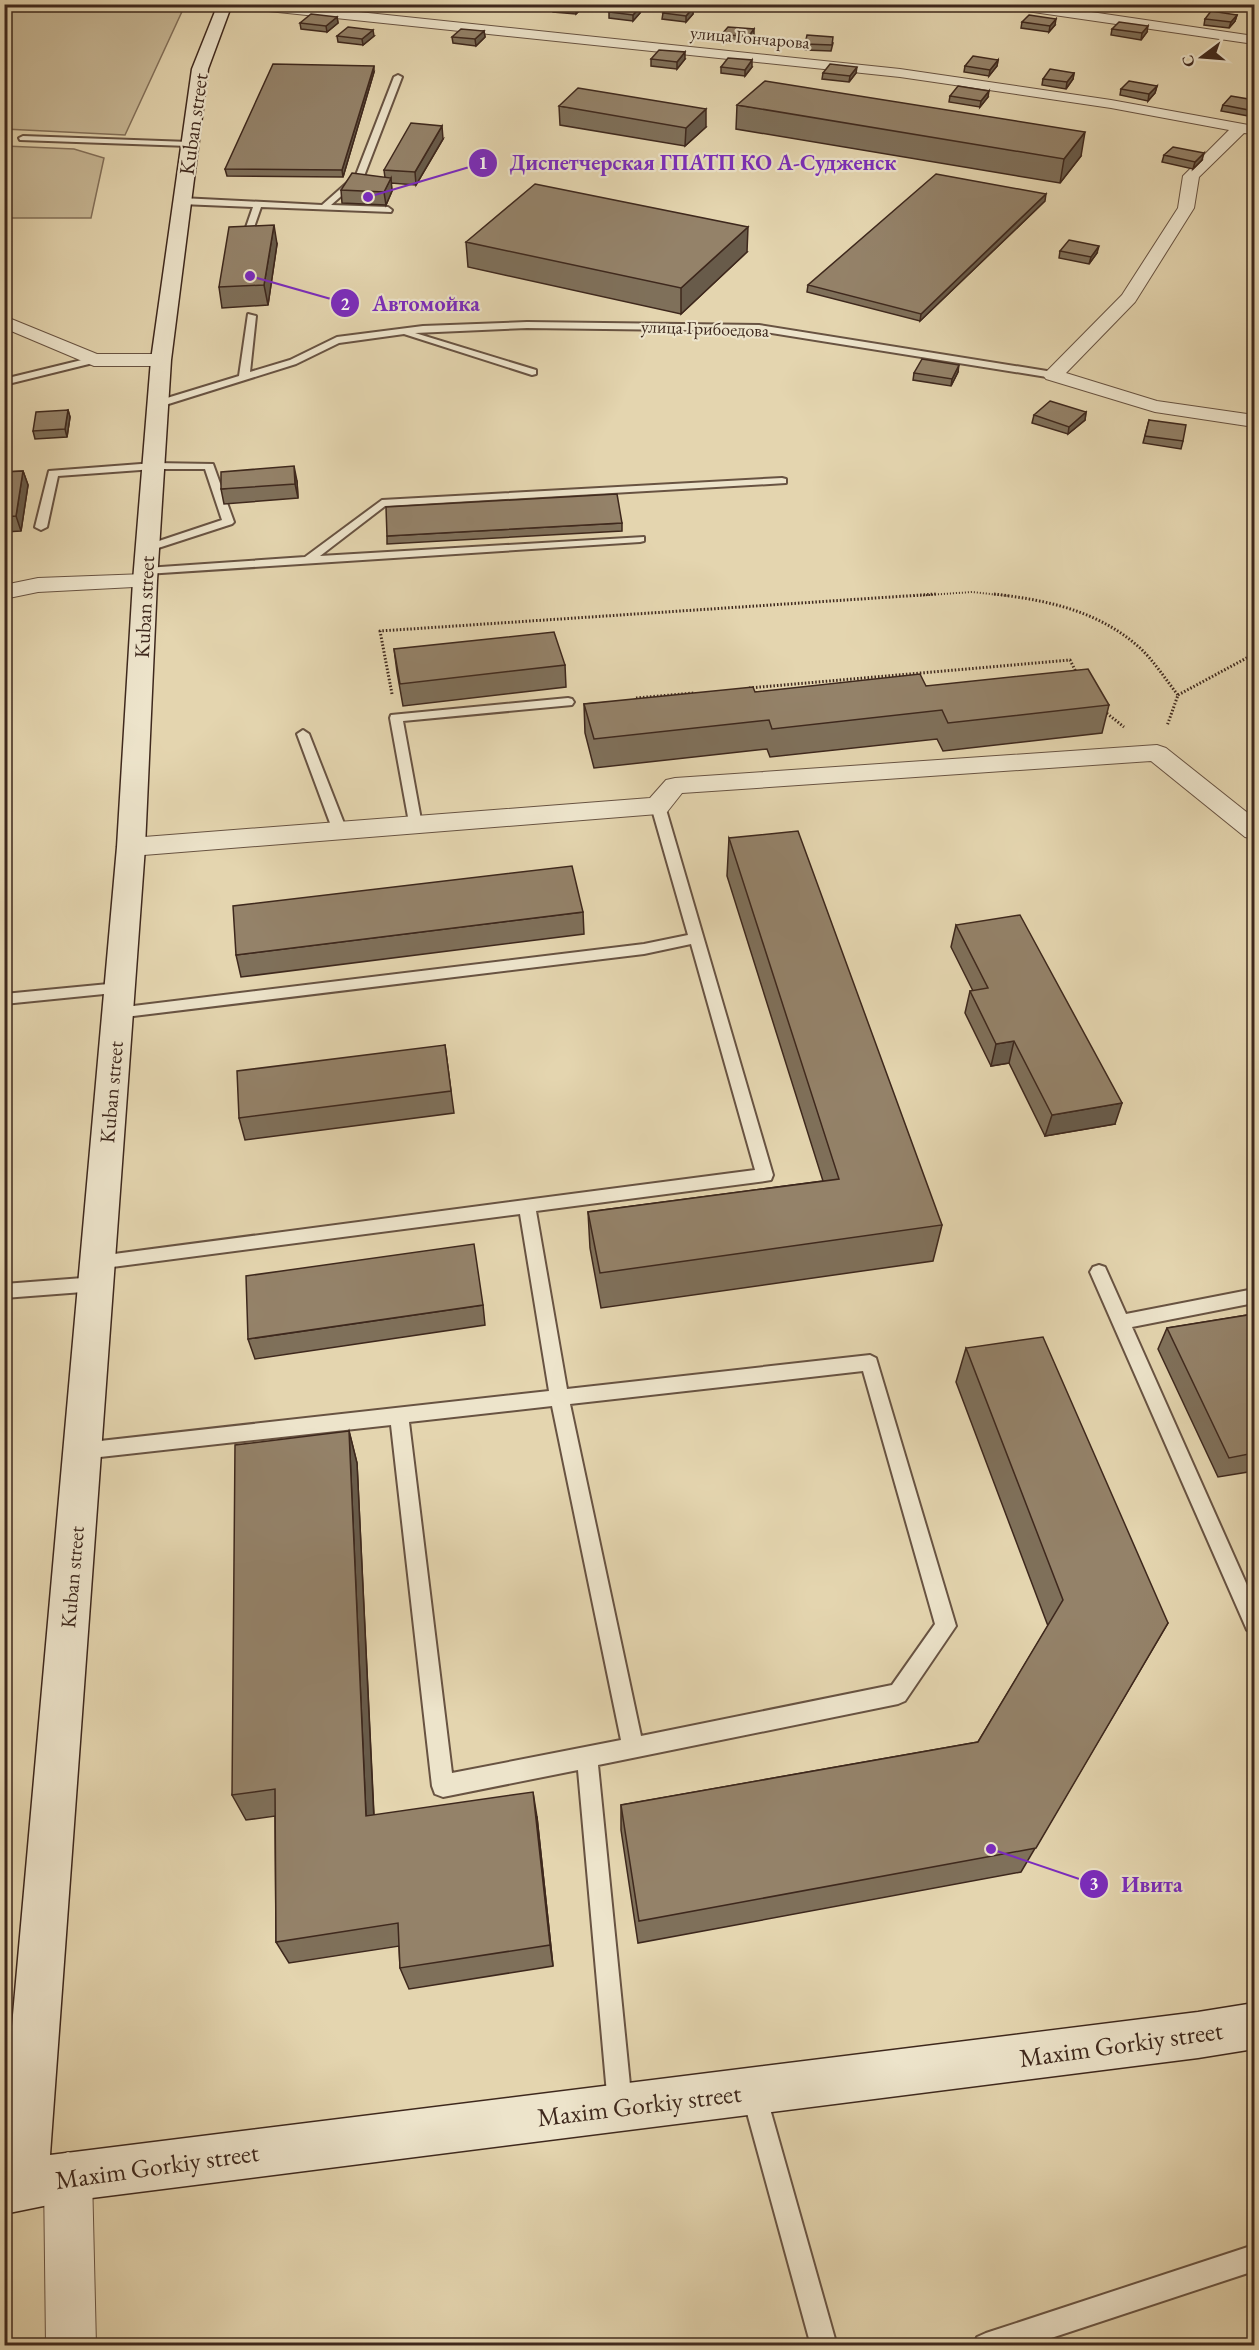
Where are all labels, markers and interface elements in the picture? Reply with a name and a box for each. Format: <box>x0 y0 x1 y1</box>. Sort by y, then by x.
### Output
street label: улица Гончарова <box>689 20 812 54</box>
north arrow <box>1172 27 1232 87</box>
text: С <box>1176 53 1200 69</box>
street label: Kuban street <box>172 71 214 177</box>
callout: Диспетчерская ГПАТП КО А-Судженск <box>468 143 909 183</box>
text: Диспетчерская ГПАТП КО А-Судженск <box>510 148 897 177</box>
text: 1 <box>478 151 488 174</box>
callout: Автомойка <box>330 283 492 323</box>
text: Автомойка <box>371 289 480 318</box>
text: 2 <box>340 292 350 315</box>
street label: улица Грибоедова <box>640 314 770 342</box>
street label: Kuban street <box>128 555 160 659</box>
street label: Kuban street <box>93 1039 129 1144</box>
street label: Kuban street <box>54 1524 90 1629</box>
callout: Ивита <box>1079 1864 1194 1904</box>
text: Ивита <box>1121 1870 1183 1899</box>
text: 3 <box>1089 1872 1099 1895</box>
street label: Maxim Gorkiy street <box>1017 2013 1225 2075</box>
street label: Maxim Gorkiy street <box>535 2076 743 2134</box>
street label: Maxim Gorkiy street <box>53 2135 261 2197</box>

